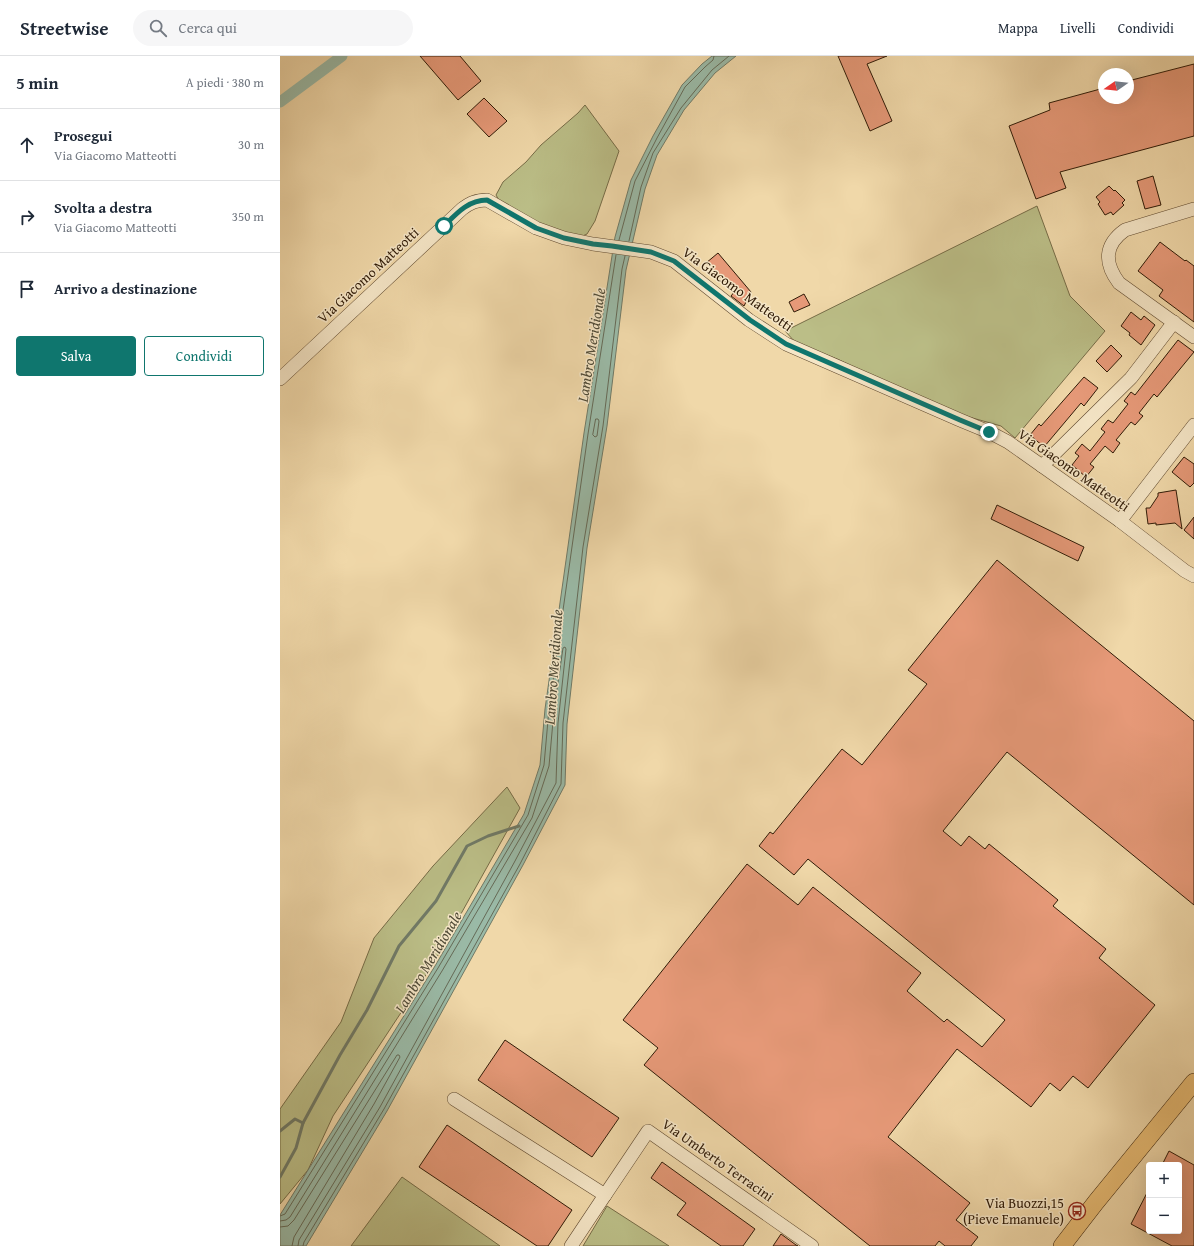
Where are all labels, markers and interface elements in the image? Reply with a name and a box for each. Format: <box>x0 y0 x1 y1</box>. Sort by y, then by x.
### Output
search box <box>133 10 413 46</box>
text: Streetwise <box>20 14 109 42</box>
icon: search <box>147 17 169 39</box>
text: Cerca qui <box>179 17 237 38</box>
text: Mappa <box>998 18 1038 38</box>
text: Livelli <box>1060 18 1096 38</box>
text: Condividi <box>1118 18 1174 38</box>
north arrow <box>1098 68 1134 104</box>
text: 5 min <box>16 70 58 95</box>
text: A piedi · 380 m <box>186 73 264 92</box>
text: Prosegui <box>54 125 112 146</box>
icon: ahead <box>16 134 38 156</box>
text: 30 m <box>238 135 264 154</box>
text: Via Giacomo Matteotti <box>54 146 177 165</box>
text: Svolta a destra <box>54 197 152 218</box>
icon: right <box>16 206 38 228</box>
text: 350 m <box>232 207 264 226</box>
route start <box>435 217 453 235</box>
text: Via Giacomo Matteotti <box>54 218 177 237</box>
street label: Via Giacomo Matteotti <box>313 223 423 327</box>
street label: Via Giacomo Matteotti <box>679 242 797 336</box>
icon: arrive <box>16 278 38 300</box>
text: Arrivo a destinazione <box>54 278 197 299</box>
water label: Lambro Meridionale <box>571 286 610 405</box>
button: Salva <box>16 336 136 376</box>
button: Condividi <box>144 336 264 376</box>
route end <box>980 423 998 441</box>
street label: Via Giacomo Matteotti <box>1014 424 1134 516</box>
water label: Lambro Meridionale <box>538 609 567 726</box>
water label: Lambro Meridionale <box>389 907 467 1018</box>
street label: Via Umberto Terracini <box>658 1114 778 1206</box>
map controls <box>1146 1162 1182 1234</box>
button: + <box>1146 1162 1182 1198</box>
place label: Via Buozzi,15 (Pieve Emanuele) <box>963 1193 1064 1229</box>
button: − <box>1146 1198 1182 1234</box>
bus stop icon: Via Buozzi,15 (Pieve Emanuele) <box>1067 1201 1087 1221</box>

